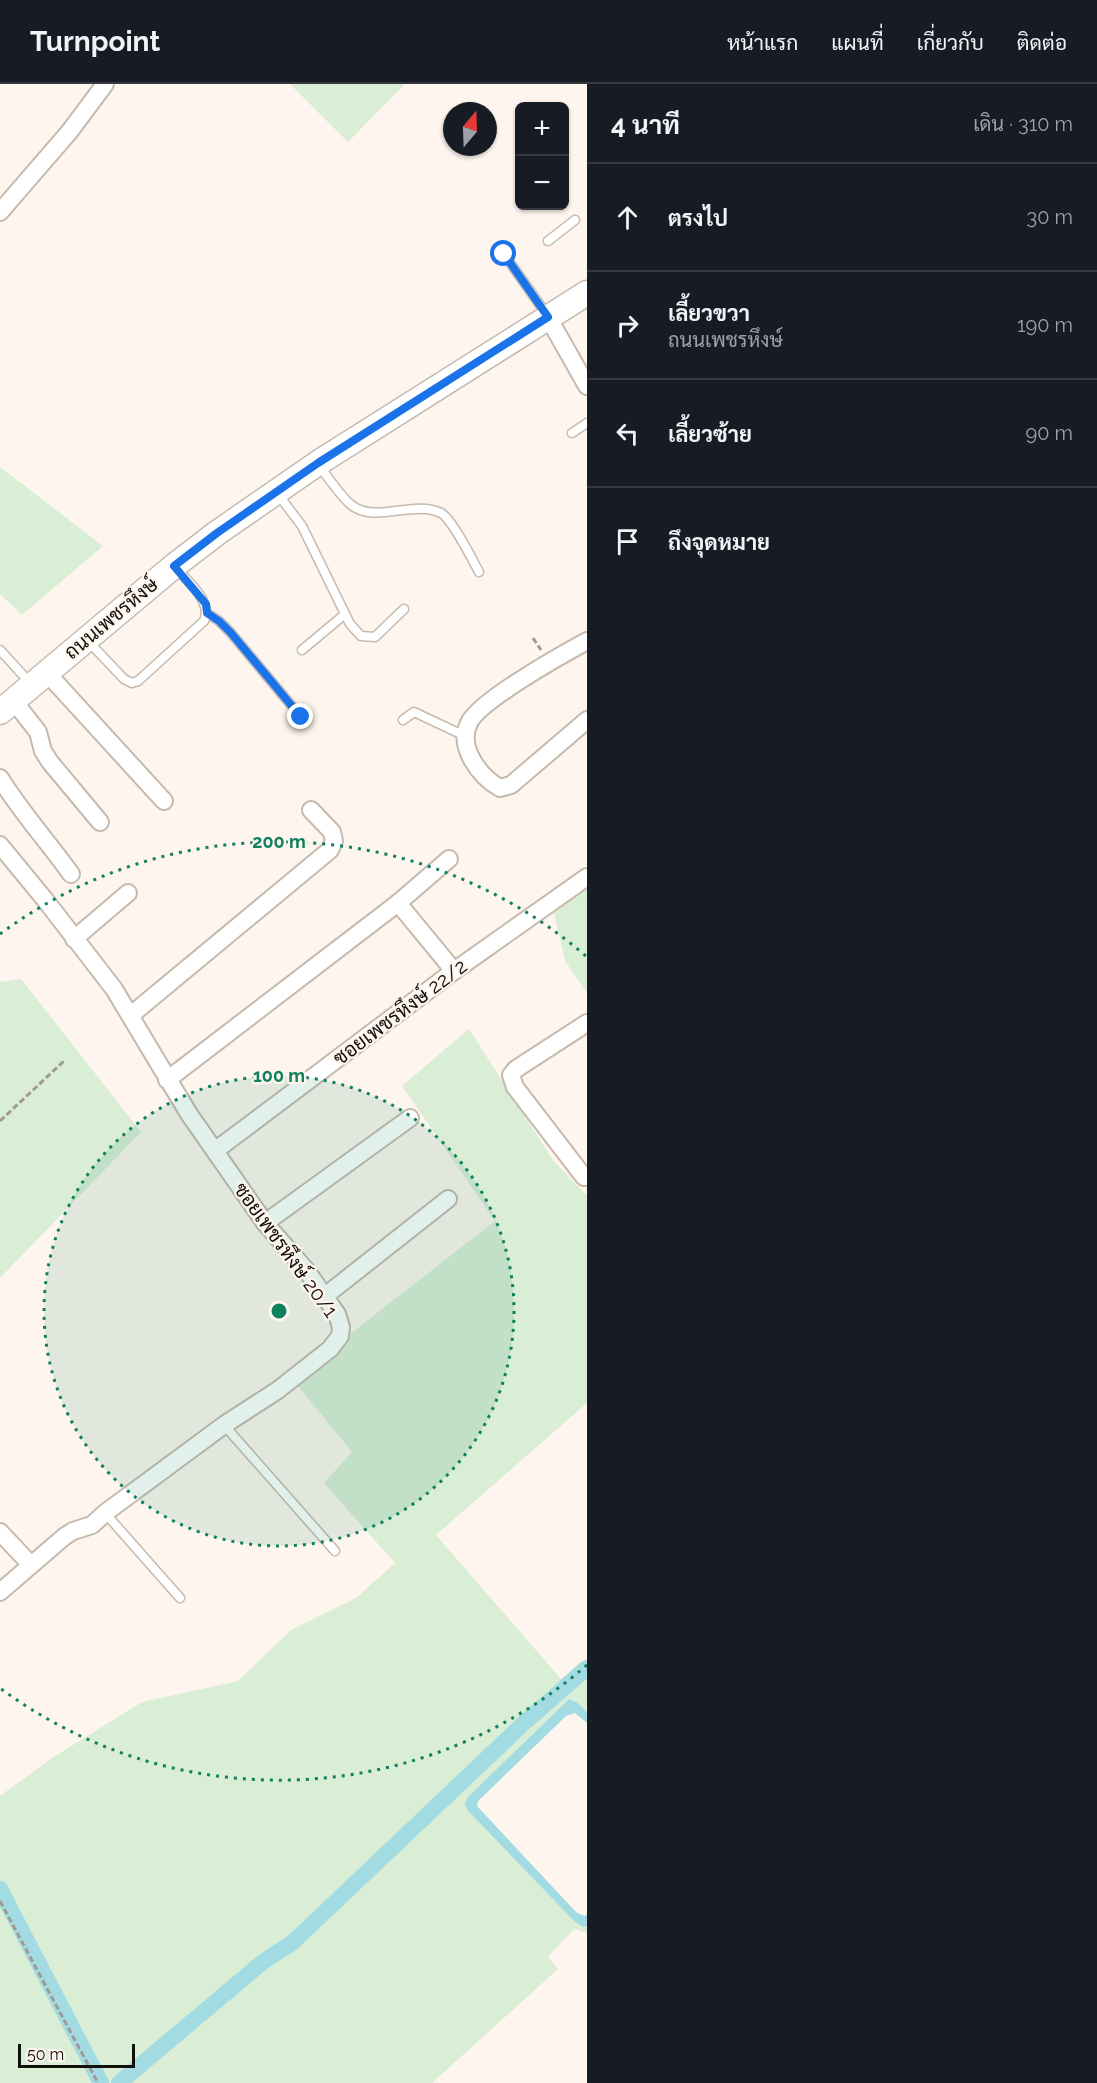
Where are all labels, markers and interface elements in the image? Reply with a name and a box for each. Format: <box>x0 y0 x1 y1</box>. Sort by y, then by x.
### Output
text: Turnpoint <box>30 25 160 58</box>
text: หน้าแรก <box>727 30 798 55</box>
text: แผนที่ <box>831 30 884 55</box>
text: เกี่ยวกับ <box>917 30 984 55</box>
text: ติดต่อ <box>1017 30 1067 55</box>
north arrow <box>443 102 497 156</box>
map controls <box>515 102 569 210</box>
button: + <box>515 102 569 156</box>
text: 4 นาที <box>611 110 680 140</box>
text: เดิน · 310 m <box>973 112 1073 136</box>
button: − <box>515 156 569 210</box>
icon: ahead <box>611 201 644 234</box>
text: ตรงไป <box>668 205 728 231</box>
text: 30 m <box>1027 205 1073 229</box>
route start <box>490 240 516 266</box>
text: เลี้ยวขวา <box>668 300 750 326</box>
icon: right <box>611 309 644 342</box>
text: 190 m <box>1017 313 1073 337</box>
text: ถนนเพชรหึงษ์ <box>668 328 783 352</box>
icon: left <box>611 417 644 450</box>
text: เลี้ยวซ้าย <box>668 421 752 447</box>
text: 90 m <box>1026 421 1073 445</box>
icon: arrive <box>611 525 644 558</box>
text: ถึงจุดหมาย <box>668 529 770 555</box>
street label: ถนนเพชรหึงษ์ <box>58 570 163 664</box>
route end <box>287 703 313 729</box>
text: 200 m <box>252 831 306 852</box>
street label: ซอยเพชรหึงษ์ 22/2 <box>327 952 472 1070</box>
text: 100 m <box>253 1065 305 1086</box>
street label: ซอยเพชรหึงษ์ 20/1 <box>229 1177 345 1323</box>
centre of rings <box>269 1301 289 1321</box>
scale bar <box>18 2041 135 2068</box>
text: 50 m <box>27 2045 64 2064</box>

